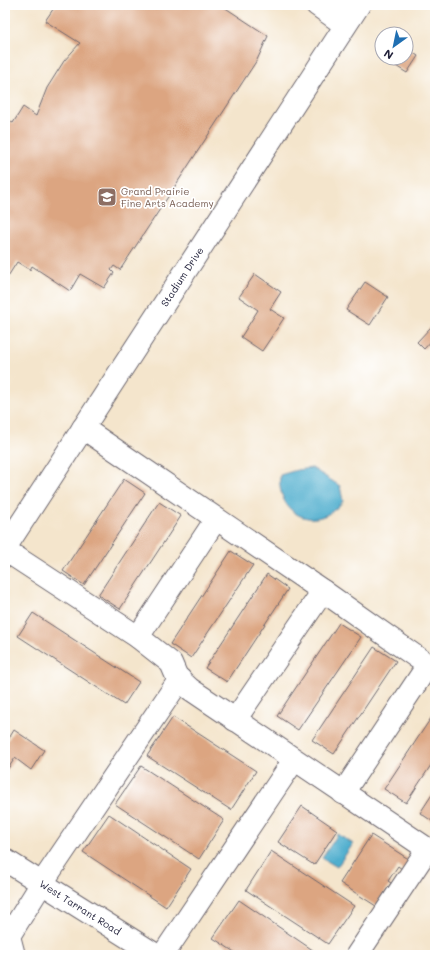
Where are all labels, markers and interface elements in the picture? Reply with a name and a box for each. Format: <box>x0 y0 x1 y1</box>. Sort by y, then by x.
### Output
north arrow <box>374 26 414 66</box>
text: N <box>381 46 396 63</box>
place label: Grand Prairie Fine Arts Academy <box>121 184 214 210</box>
school or university icon: Grand Prairie Fine Arts Academy <box>96 186 118 208</box>
street label: Stadium Drive <box>157 244 207 309</box>
street label: West Tarrant Road <box>37 877 124 938</box>

